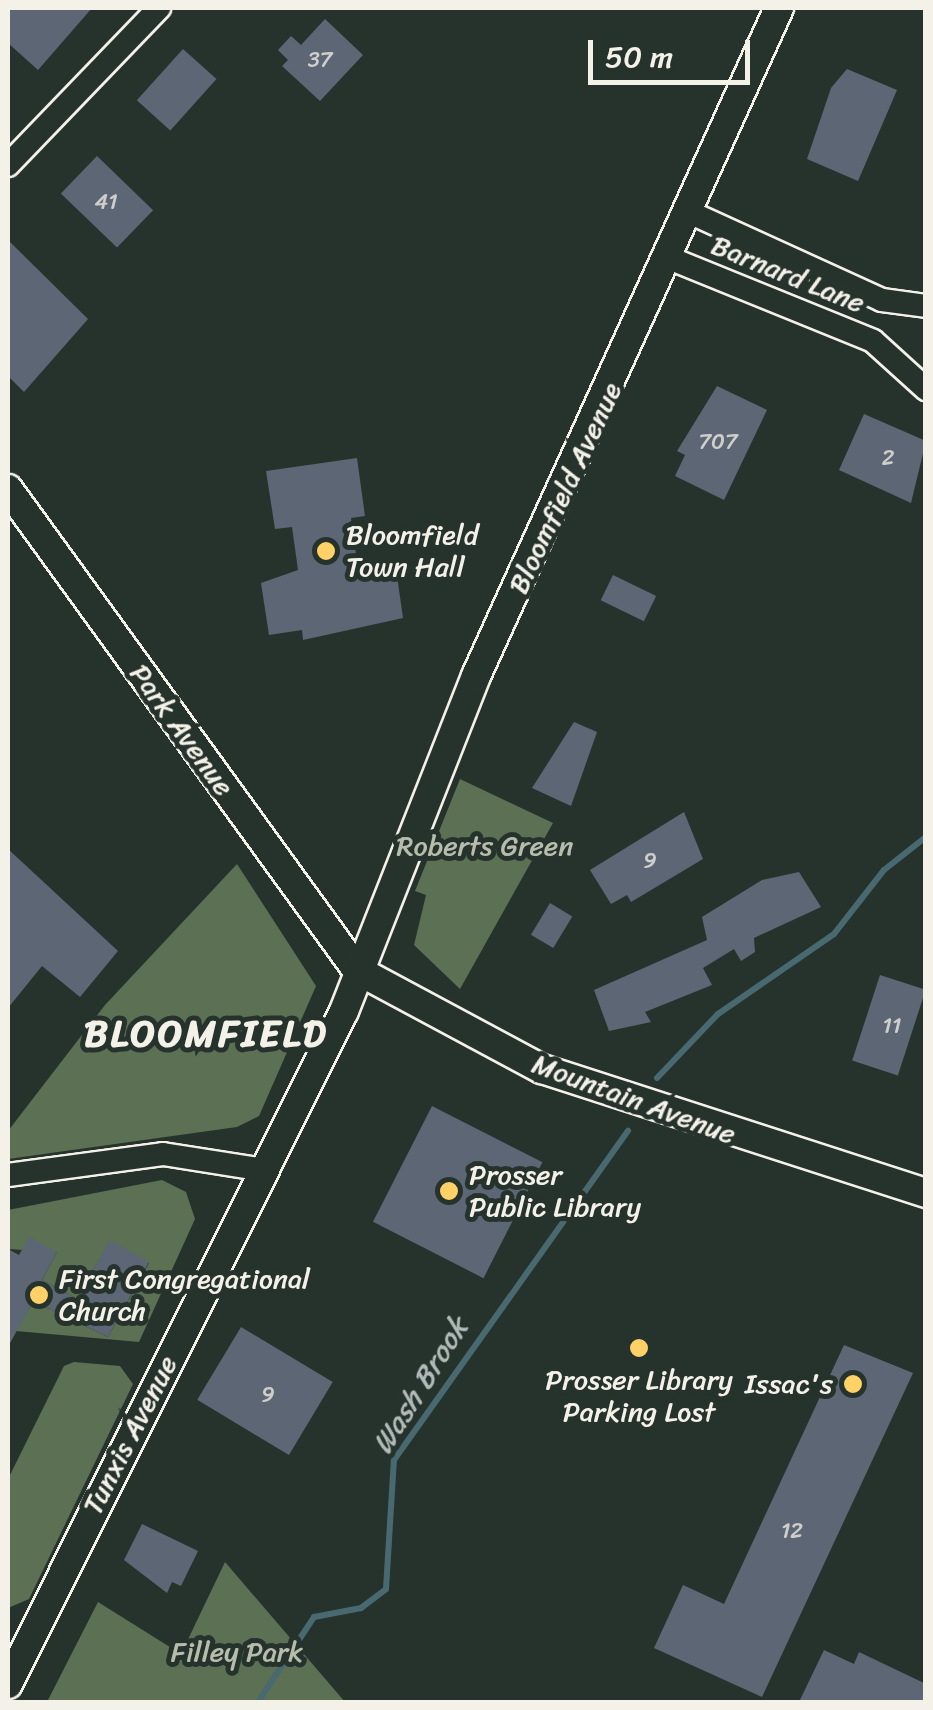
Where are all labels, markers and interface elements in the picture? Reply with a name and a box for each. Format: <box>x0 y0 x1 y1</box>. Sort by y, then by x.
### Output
scale bar <box>593 20 756 82</box>
text: 50 m <box>605 30 673 84</box>
house number: 37 <box>308 47 332 73</box>
house number: 41 <box>94 189 118 215</box>
street label: Barnard Lane <box>706 228 870 320</box>
street label: Bloomfield Avenue <box>501 377 629 599</box>
house number: 707 <box>698 429 738 455</box>
house number: 2 <box>882 445 894 471</box>
place label: Bloomfield Town Hall <box>346 518 479 584</box>
marker: Bloomfield Town Hall <box>315 540 337 562</box>
street label: Park Avenue <box>123 658 241 802</box>
park label: Roberts Green <box>397 829 573 863</box>
house number: 9 <box>643 848 657 874</box>
district label: BLOOMFIELD <box>86 1011 326 1057</box>
house number: 11 <box>883 1013 901 1039</box>
street label: Mountain Avenue <box>528 1047 740 1151</box>
place label: Prosser Public Library <box>469 1158 641 1224</box>
marker: Prosser Public Library <box>438 1180 460 1202</box>
place label: First Congregational Church <box>59 1262 311 1328</box>
marker: First Congregational Church <box>28 1284 50 1306</box>
water label: Wash Brook <box>364 1312 476 1460</box>
marker: Prosser Library Parking Lost <box>628 1337 650 1359</box>
street label: Tunxis Avenue <box>76 1350 184 1520</box>
place label: Prosser Library Parking Lost <box>545 1363 733 1429</box>
place label: Issac's <box>745 1367 833 1401</box>
marker: Issac's <box>842 1373 864 1395</box>
house number: 9 <box>261 1382 275 1408</box>
house number: 12 <box>781 1518 803 1544</box>
park label: Filley Park <box>171 1635 303 1669</box>

